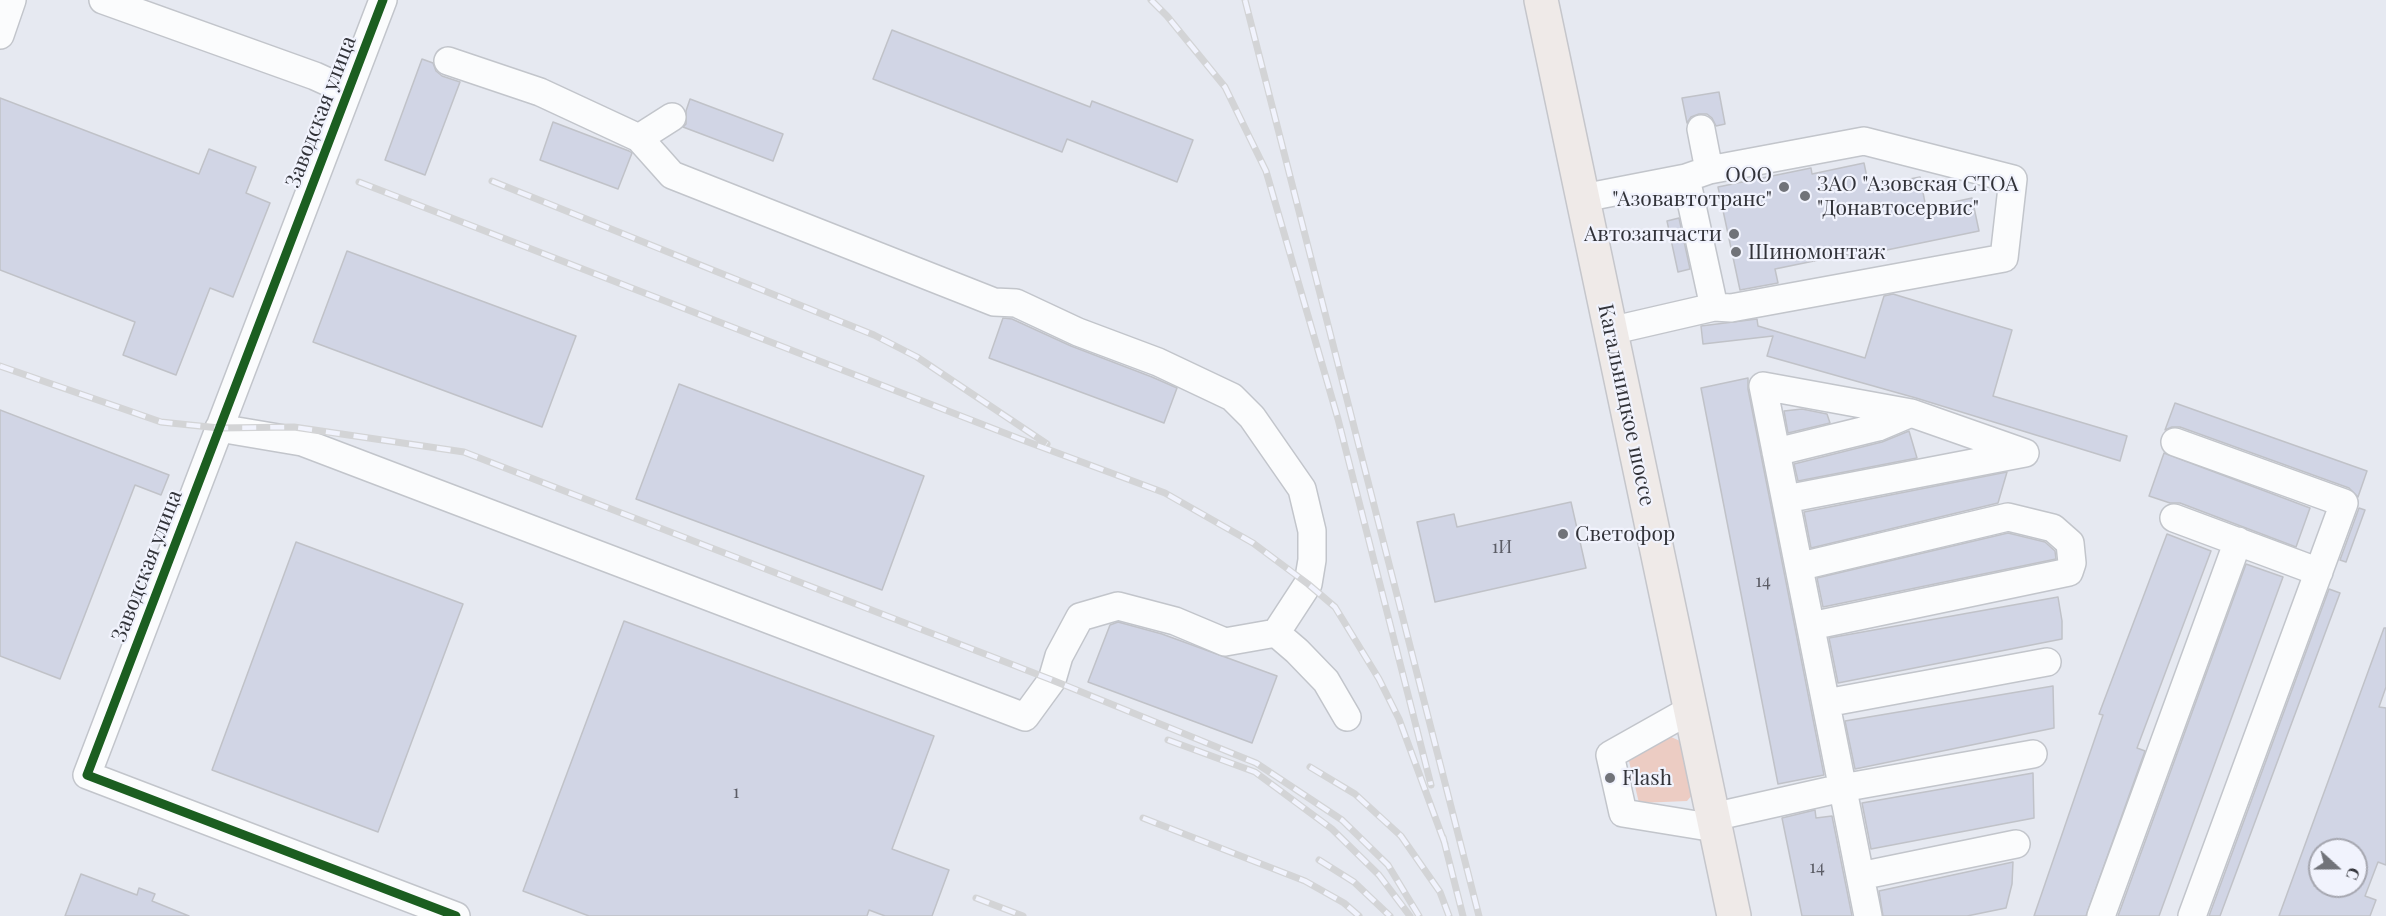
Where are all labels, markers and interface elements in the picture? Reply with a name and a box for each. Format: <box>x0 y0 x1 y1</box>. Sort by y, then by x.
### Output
street label: Заводская улица <box>280 33 362 191</box>
place label: ООО "Азовавтотранс" <box>1612 162 1772 212</box>
place label: ЗАО "Азовская СТОА "Донавтосервис" <box>1817 171 2018 221</box>
marker: ООО "Азовавтотранс" <box>1777 180 1791 194</box>
marker: ЗАО "Азовская СТОА "Донавтосервис" <box>1798 189 1812 203</box>
place label: Автозапчасти <box>1584 221 1722 247</box>
marker: Автозапчасти <box>1727 227 1741 241</box>
place label: Шиномонтаж <box>1748 239 1886 265</box>
marker: Шиномонтаж <box>1729 245 1743 259</box>
street label: Кагальницкое шоссе <box>1592 302 1660 508</box>
street label: Заводская улица <box>106 487 188 645</box>
place label: Светофор <box>1575 521 1675 547</box>
marker: Светофор <box>1556 527 1570 541</box>
house number: 1И <box>1492 536 1512 558</box>
house number: 14 <box>1755 570 1771 592</box>
place label: Flash <box>1622 765 1672 791</box>
marker: Flash <box>1603 771 1617 785</box>
house number: 1 <box>733 781 739 803</box>
north arrow <box>2308 838 2368 898</box>
house number: 14 <box>1809 856 1825 878</box>
text: С <box>2342 865 2365 883</box>

